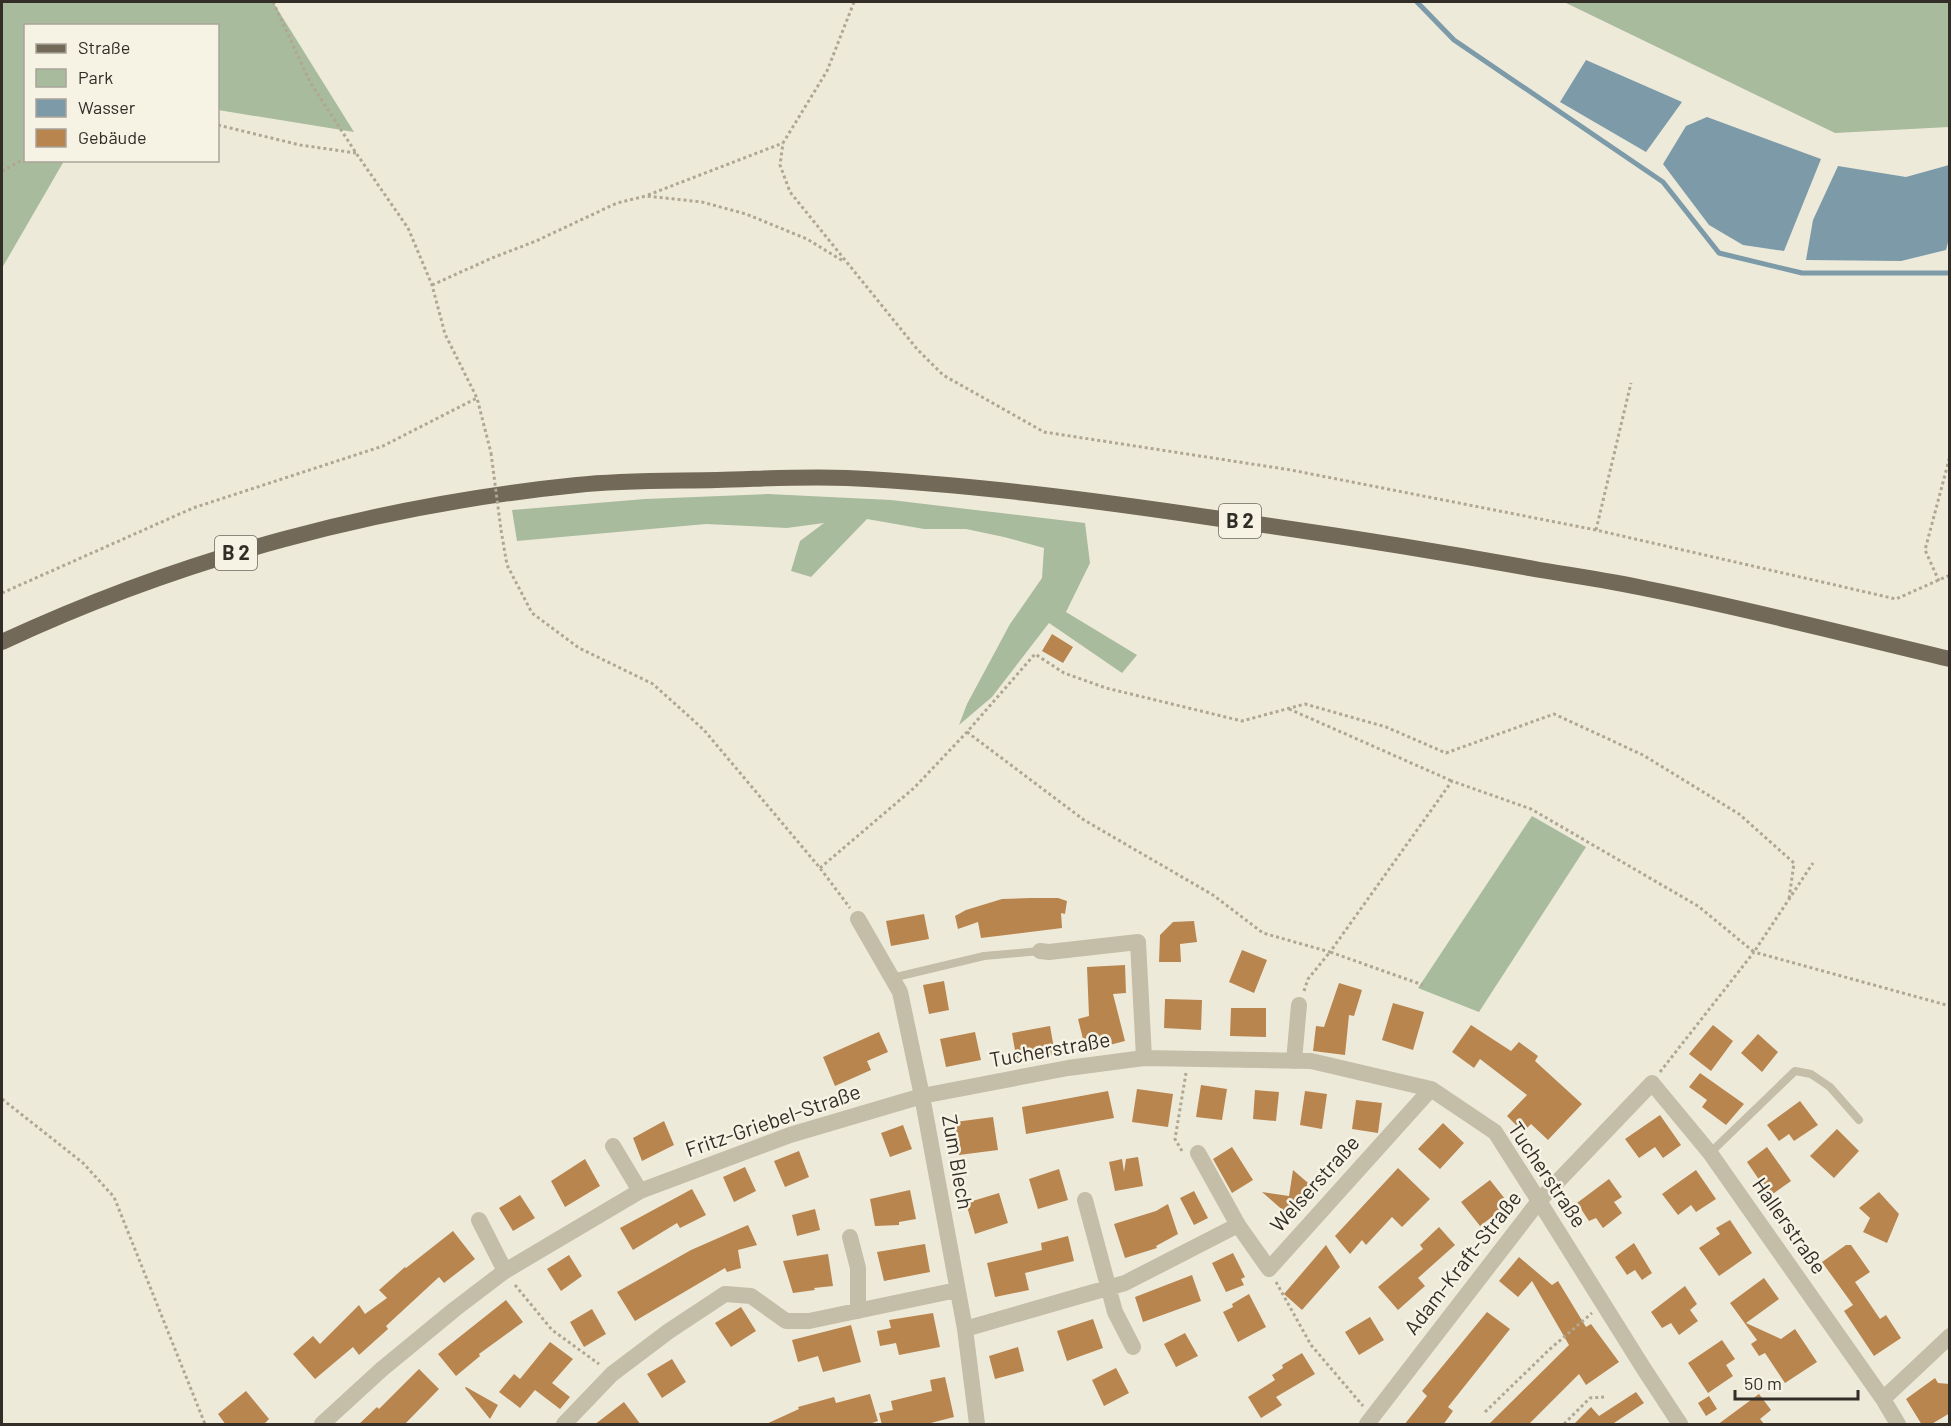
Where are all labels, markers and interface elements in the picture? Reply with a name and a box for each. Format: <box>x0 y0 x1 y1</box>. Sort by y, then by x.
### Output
legend <box>24 24 219 162</box>
text: Straße <box>78 36 130 58</box>
text: Park <box>78 66 113 88</box>
text: Wasser <box>78 96 136 118</box>
text: Gebäude <box>78 126 147 148</box>
road number: B 2 <box>1219 504 1261 538</box>
road number: B 2 <box>215 536 257 570</box>
street label: Tucherstraße <box>987 1026 1112 1071</box>
street label: Fritz-Griebel-Straße <box>682 1078 863 1161</box>
street label: Zum Blech <box>938 1112 979 1211</box>
street label: Tucherstraße <box>1504 1117 1593 1232</box>
street label: Welserstraße <box>1264 1130 1364 1236</box>
street label: Hallerstraße <box>1748 1172 1833 1278</box>
street label: Adam-Kraft-Straße <box>1398 1185 1526 1339</box>
scale bar <box>1735 1363 1858 1401</box>
text: 50 m <box>1744 1372 1782 1394</box>

